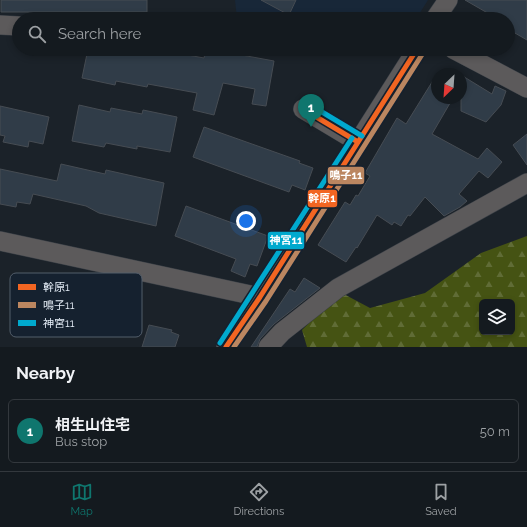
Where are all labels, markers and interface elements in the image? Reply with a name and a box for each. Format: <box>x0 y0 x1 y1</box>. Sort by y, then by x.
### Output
search box <box>12 12 515 56</box>
icon: search <box>26 23 48 45</box>
text: Search here <box>58 25 141 43</box>
north arrow <box>431 68 467 104</box>
pin: 1 <box>298 94 324 127</box>
line badge: 鳴子11 <box>327 166 365 185</box>
text: 鳴子11 <box>330 169 363 182</box>
line badge: 幹原1 <box>307 189 338 208</box>
text: 幹原1 <box>308 192 336 205</box>
your location <box>236 211 256 231</box>
line badge: 神宮11 <box>267 231 305 250</box>
text: 神宮11 <box>270 234 303 247</box>
legend <box>10 273 142 337</box>
text: 幹原1 <box>43 281 70 294</box>
text: 鳴子11 <box>43 299 75 312</box>
map controls <box>479 299 515 335</box>
button: layers <box>479 299 515 335</box>
text: 神宮11 <box>43 317 75 330</box>
text: Nearby <box>16 363 75 383</box>
text: 相生山住宅 <box>55 416 130 434</box>
text: 1 <box>27 424 33 439</box>
text: 50 m <box>480 424 510 439</box>
text: Bus stop <box>55 434 107 449</box>
tab: Map <box>70 481 93 518</box>
tab: Directions <box>234 481 284 518</box>
tab: Saved <box>425 481 457 518</box>

